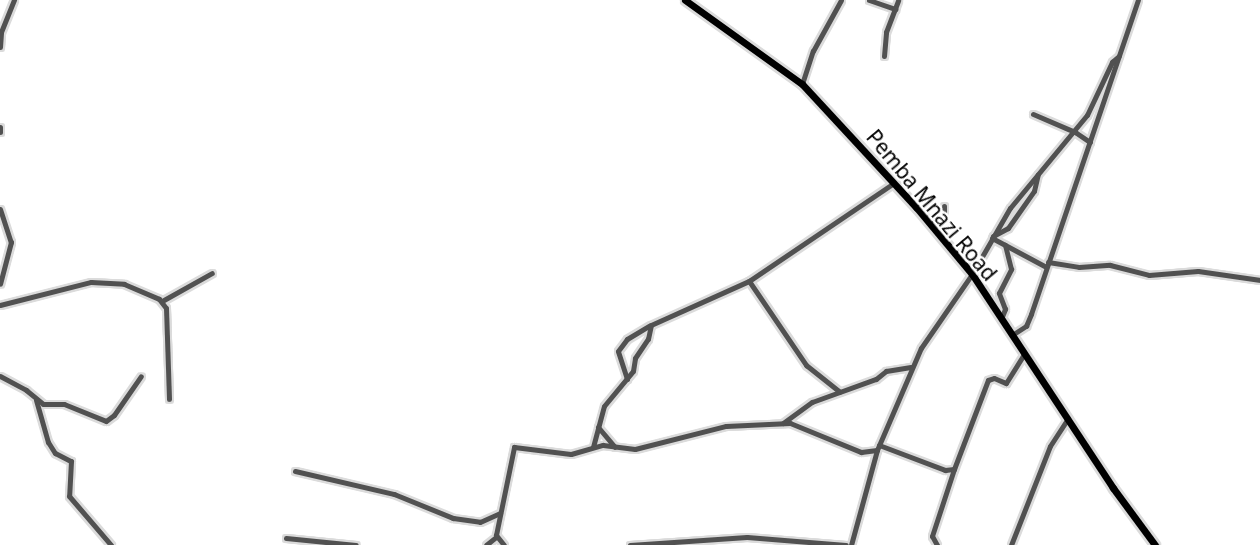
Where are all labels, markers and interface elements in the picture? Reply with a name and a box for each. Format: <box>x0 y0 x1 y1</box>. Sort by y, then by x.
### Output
street label: Pemba Mnazi Road <box>861 124 1003 286</box>

